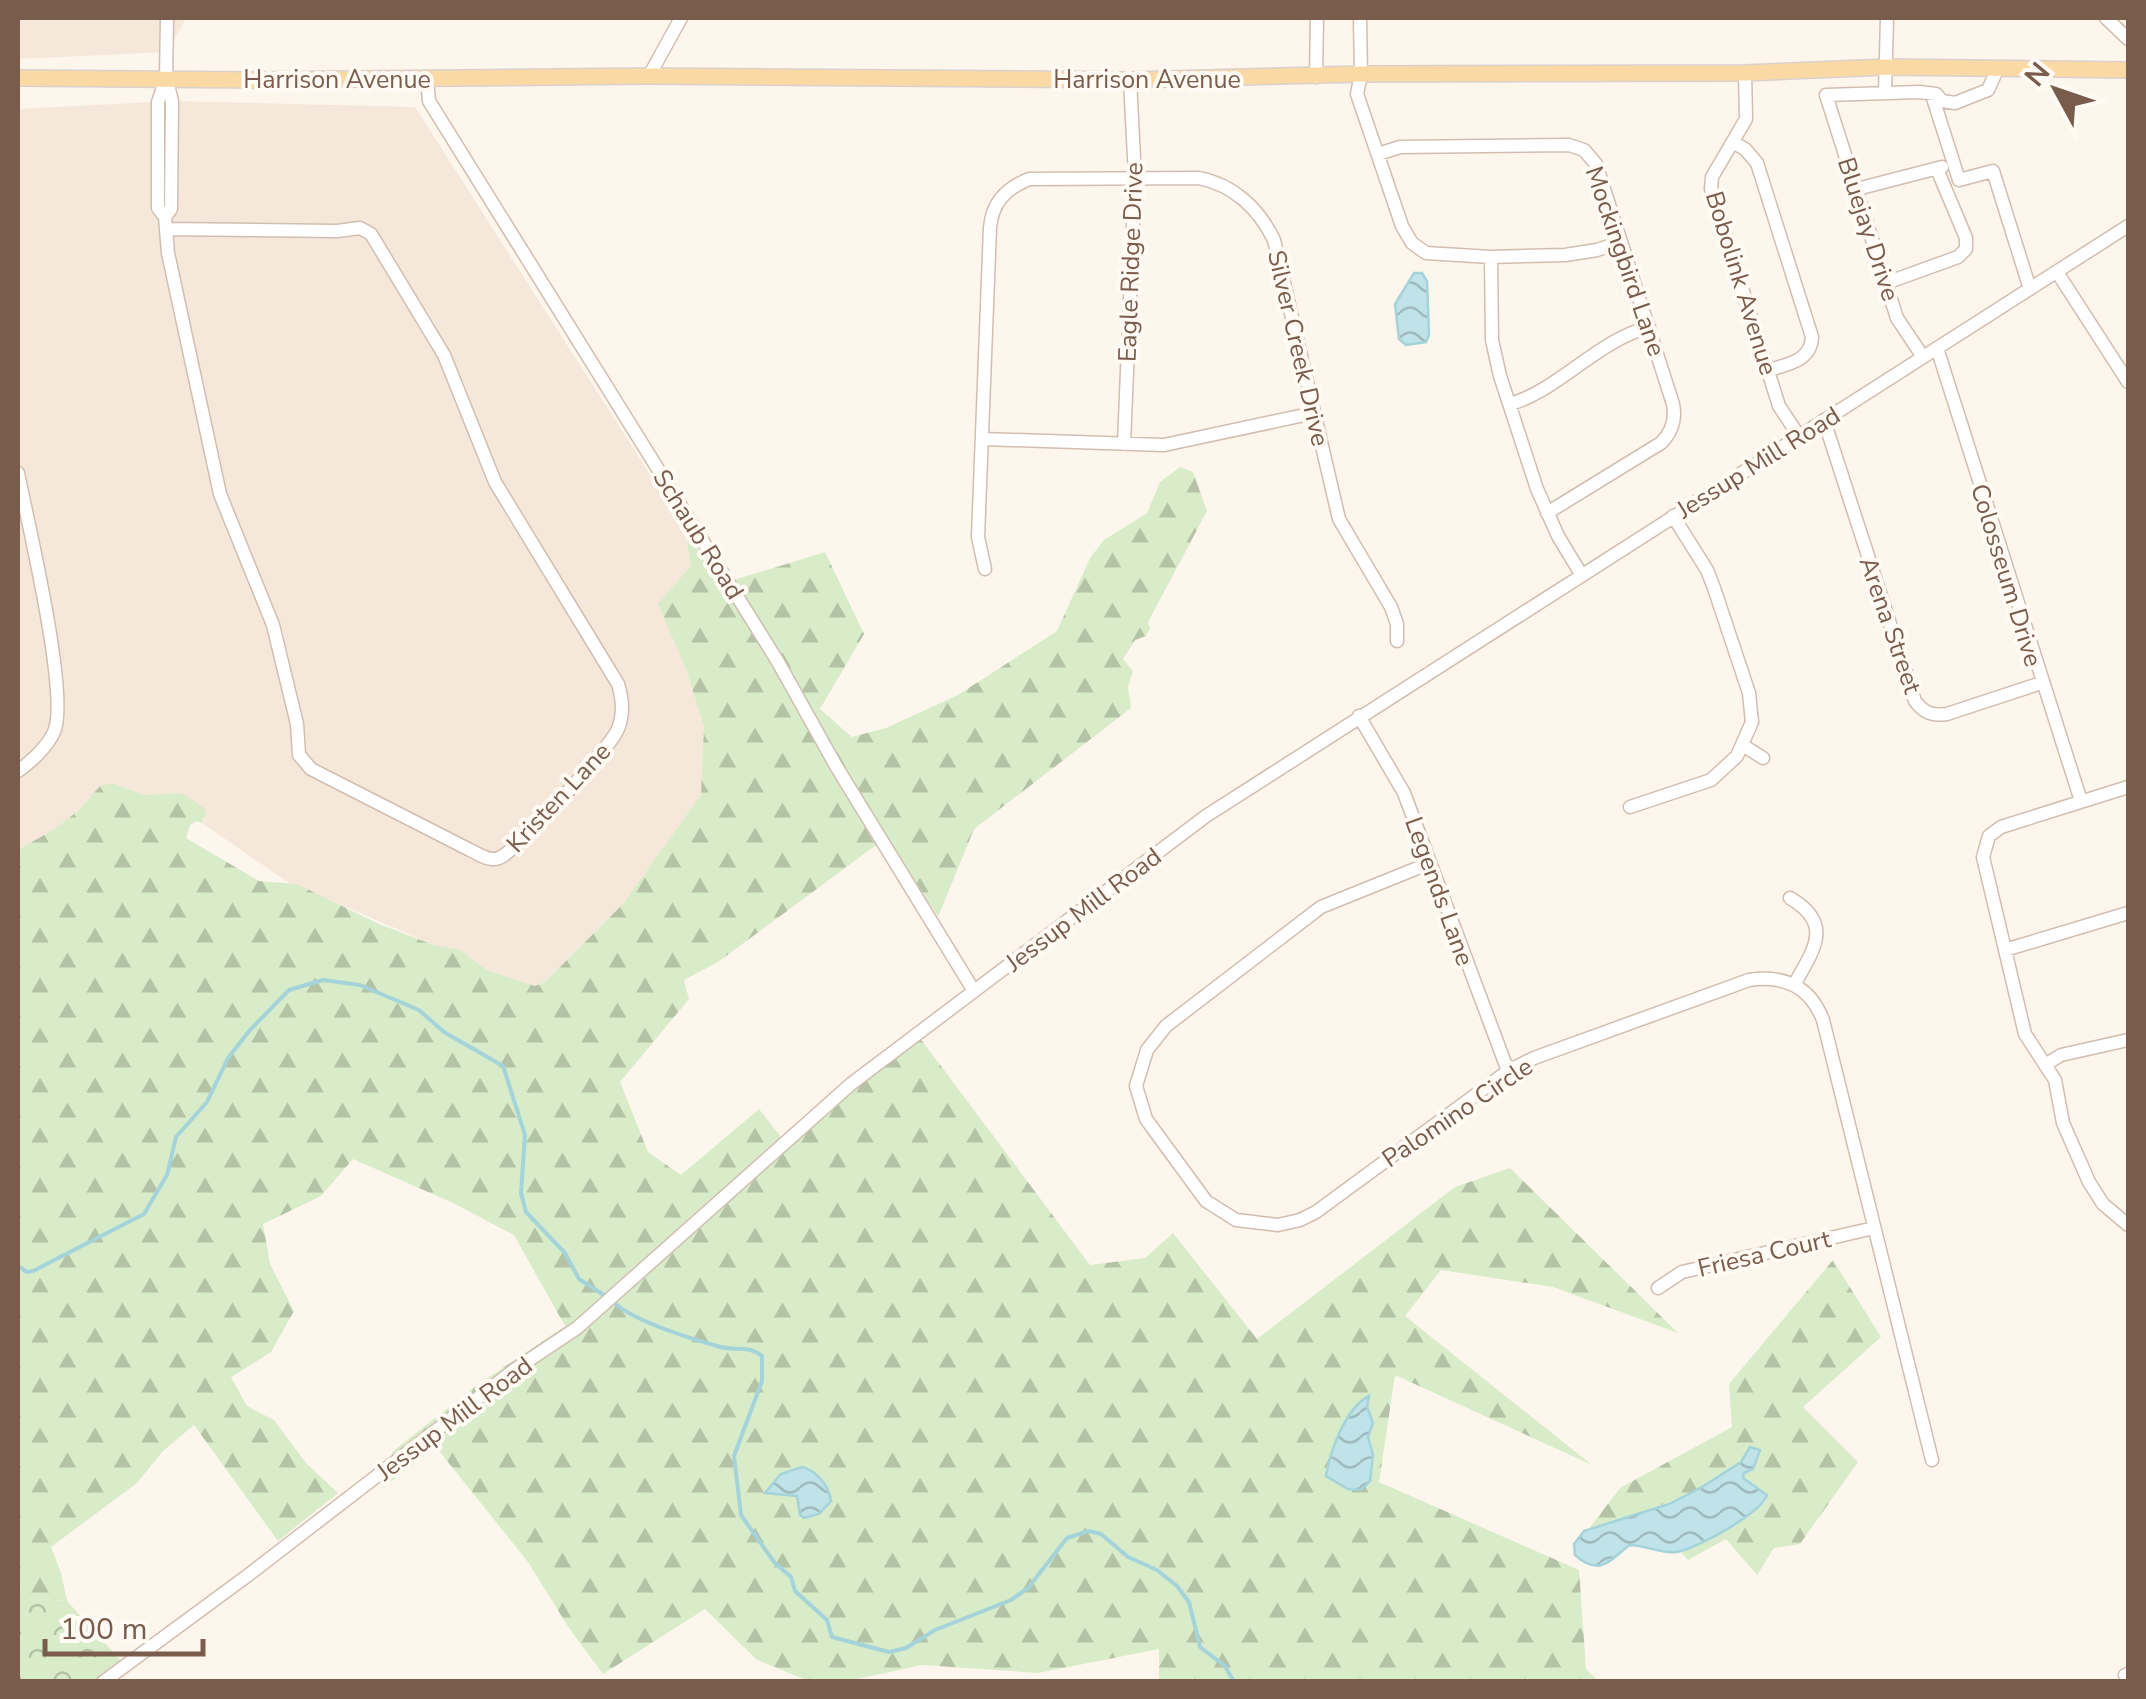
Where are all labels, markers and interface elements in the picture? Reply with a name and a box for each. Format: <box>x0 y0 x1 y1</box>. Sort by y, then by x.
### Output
north arrow <box>2006 40 2106 140</box>
text: N <box>2016 54 2059 95</box>
street label: Harrison Avenue <box>243 63 431 97</box>
street label: Harrison Avenue <box>1053 63 1241 97</box>
street label: Bluejay Drive <box>1829 153 1907 306</box>
street label: Eagle Ridge Drive <box>1111 161 1151 363</box>
street label: Mockingbird Lane <box>1577 162 1673 361</box>
street label: Bobolink Avenue <box>1697 187 1785 379</box>
street label: Silver Creek Drive <box>1259 247 1337 450</box>
street label: Jessup Mill Road <box>1669 399 1847 527</box>
street label: Schaub Road <box>645 463 752 606</box>
street label: Colosseum Drive <box>1962 480 2050 671</box>
street label: Arena Street <box>1851 552 1929 698</box>
street label: Kristen Lane <box>499 735 619 860</box>
street label: Legends Lane <box>1396 812 1482 971</box>
street label: Jessup Mill Road <box>998 840 1169 980</box>
street label: Palomino Circle <box>1376 1050 1540 1176</box>
street label: Friesa Court <box>1694 1222 1834 1286</box>
street label: Jessup Mill Road <box>369 1349 540 1489</box>
scale bar <box>45 1594 202 1656</box>
text: 100 m <box>60 1609 147 1650</box>

